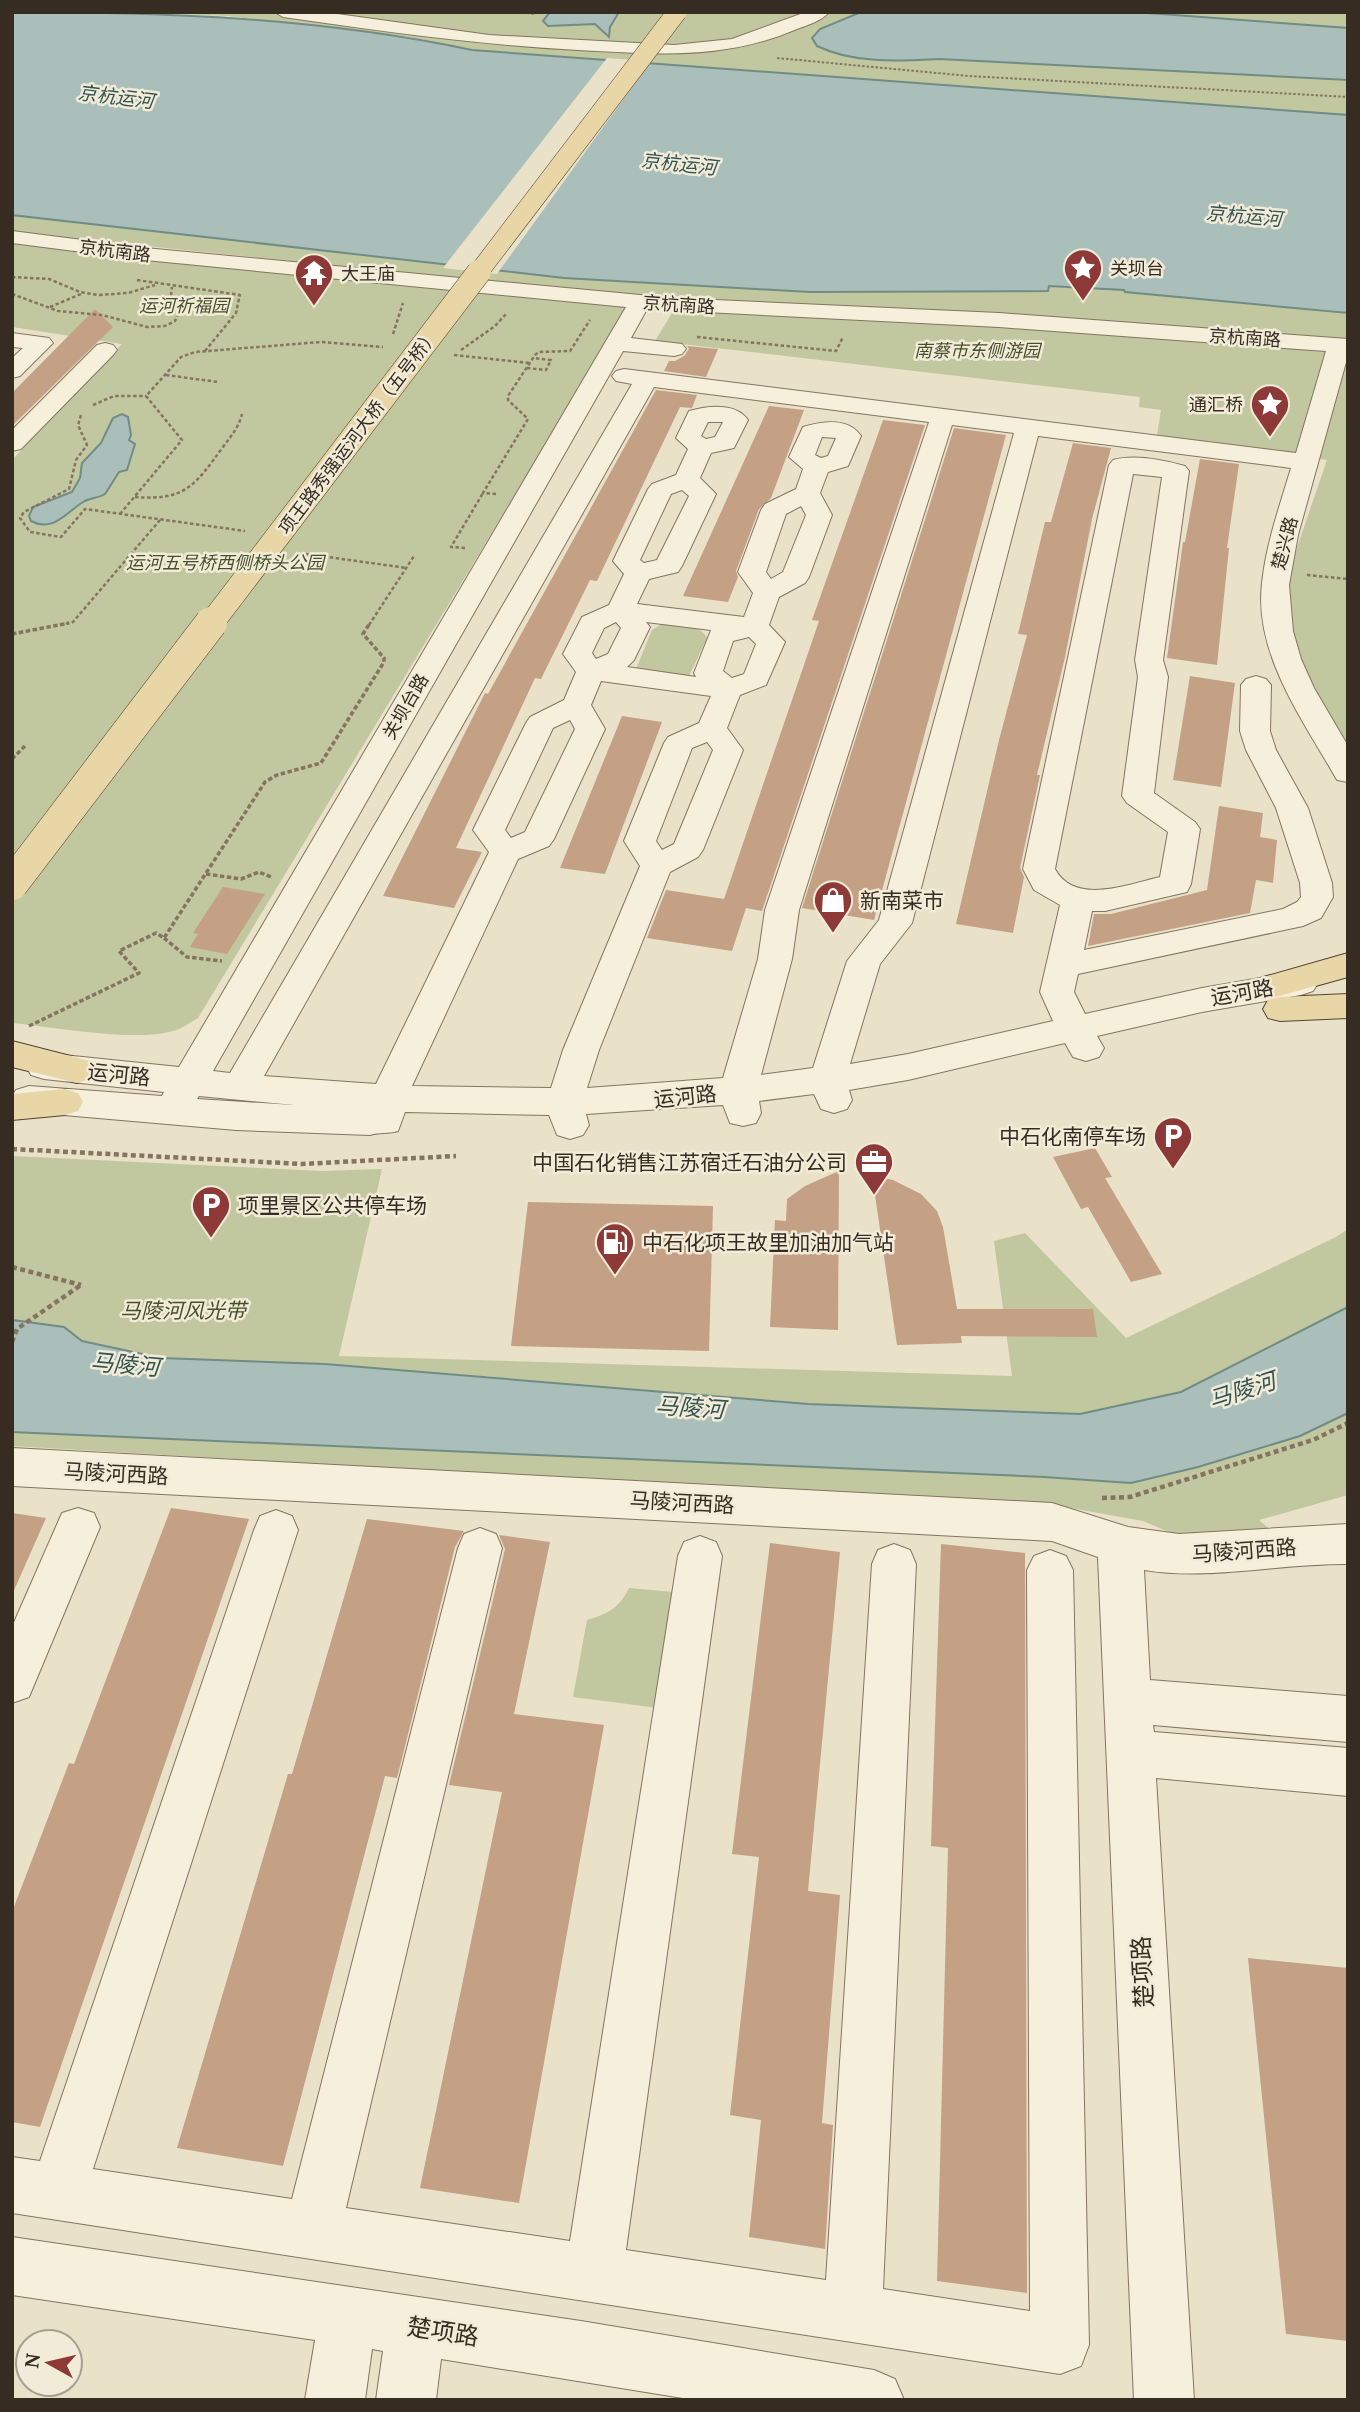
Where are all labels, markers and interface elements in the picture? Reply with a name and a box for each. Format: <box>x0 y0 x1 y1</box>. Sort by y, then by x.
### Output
water label: 京杭运河 <box>77 79 159 114</box>
water label: 京杭运河 <box>640 147 722 180</box>
water label: 京杭运河 <box>1205 199 1287 231</box>
street label: 京杭南路 <box>78 234 152 266</box>
place icon: 关坝台 <box>1062 247 1104 302</box>
temple icon: 大王庙 <box>293 252 335 307</box>
place label: 关坝台 <box>1110 256 1164 280</box>
place label: 大王庙 <box>341 261 395 285</box>
street label: 京杭南路 <box>642 290 716 318</box>
park label: 运河祈福园 <box>139 293 232 317</box>
street label: 项王路秀强运河大桥（五号桥） <box>273 323 443 539</box>
street label: 京杭南路 <box>1208 323 1282 351</box>
park label: 南蔡市东侧游园 <box>914 338 1043 362</box>
place icon: 通汇桥 <box>1249 383 1291 438</box>
place label: 通汇桥 <box>1189 392 1243 416</box>
street label: 楚兴路 <box>1265 514 1303 572</box>
park label: 运河五号桥西侧桥头公园 <box>126 550 327 574</box>
street label: 关坝台路 <box>377 669 433 743</box>
shop icon: 新南菜市 <box>812 879 854 934</box>
place label: 新南菜市 <box>860 886 944 914</box>
street label: 运河路 <box>1209 973 1275 1011</box>
street label: 运河路 <box>86 1057 152 1091</box>
street label: 运河路 <box>652 1079 718 1113</box>
parking icon: 中石化南停车场 <box>1152 1115 1194 1170</box>
place label: 中石化南停车场 <box>999 1122 1146 1150</box>
office icon: 中国石化销售江苏宿迁石油分公司 <box>853 1141 895 1196</box>
place label: 中国石化销售江苏宿迁石油分公司 <box>532 1148 847 1176</box>
parking icon: 项里景区公共停车场 <box>190 1184 232 1239</box>
place label: 项里景区公共停车场 <box>238 1191 427 1219</box>
fuel station icon: 中石化项王故里加油加气站 <box>594 1221 636 1276</box>
place label: 中石化项王故里加油加气站 <box>642 1228 894 1256</box>
park label: 马陵河风光带 <box>120 1296 249 1324</box>
water label: 马陵河 <box>89 1346 165 1383</box>
water label: 马陵河 <box>1204 1363 1283 1415</box>
water label: 马陵河 <box>655 1389 729 1425</box>
street label: 马陵河西路 <box>63 1456 169 1490</box>
street label: 马陵河西路 <box>629 1485 735 1519</box>
street label: 马陵河西路 <box>1191 1532 1297 1568</box>
street label: 楚项路 <box>1124 1935 1160 2009</box>
street label: 楚项路 <box>405 2310 481 2352</box>
north arrow <box>14 2328 84 2398</box>
text: N <box>18 2351 45 2369</box>

